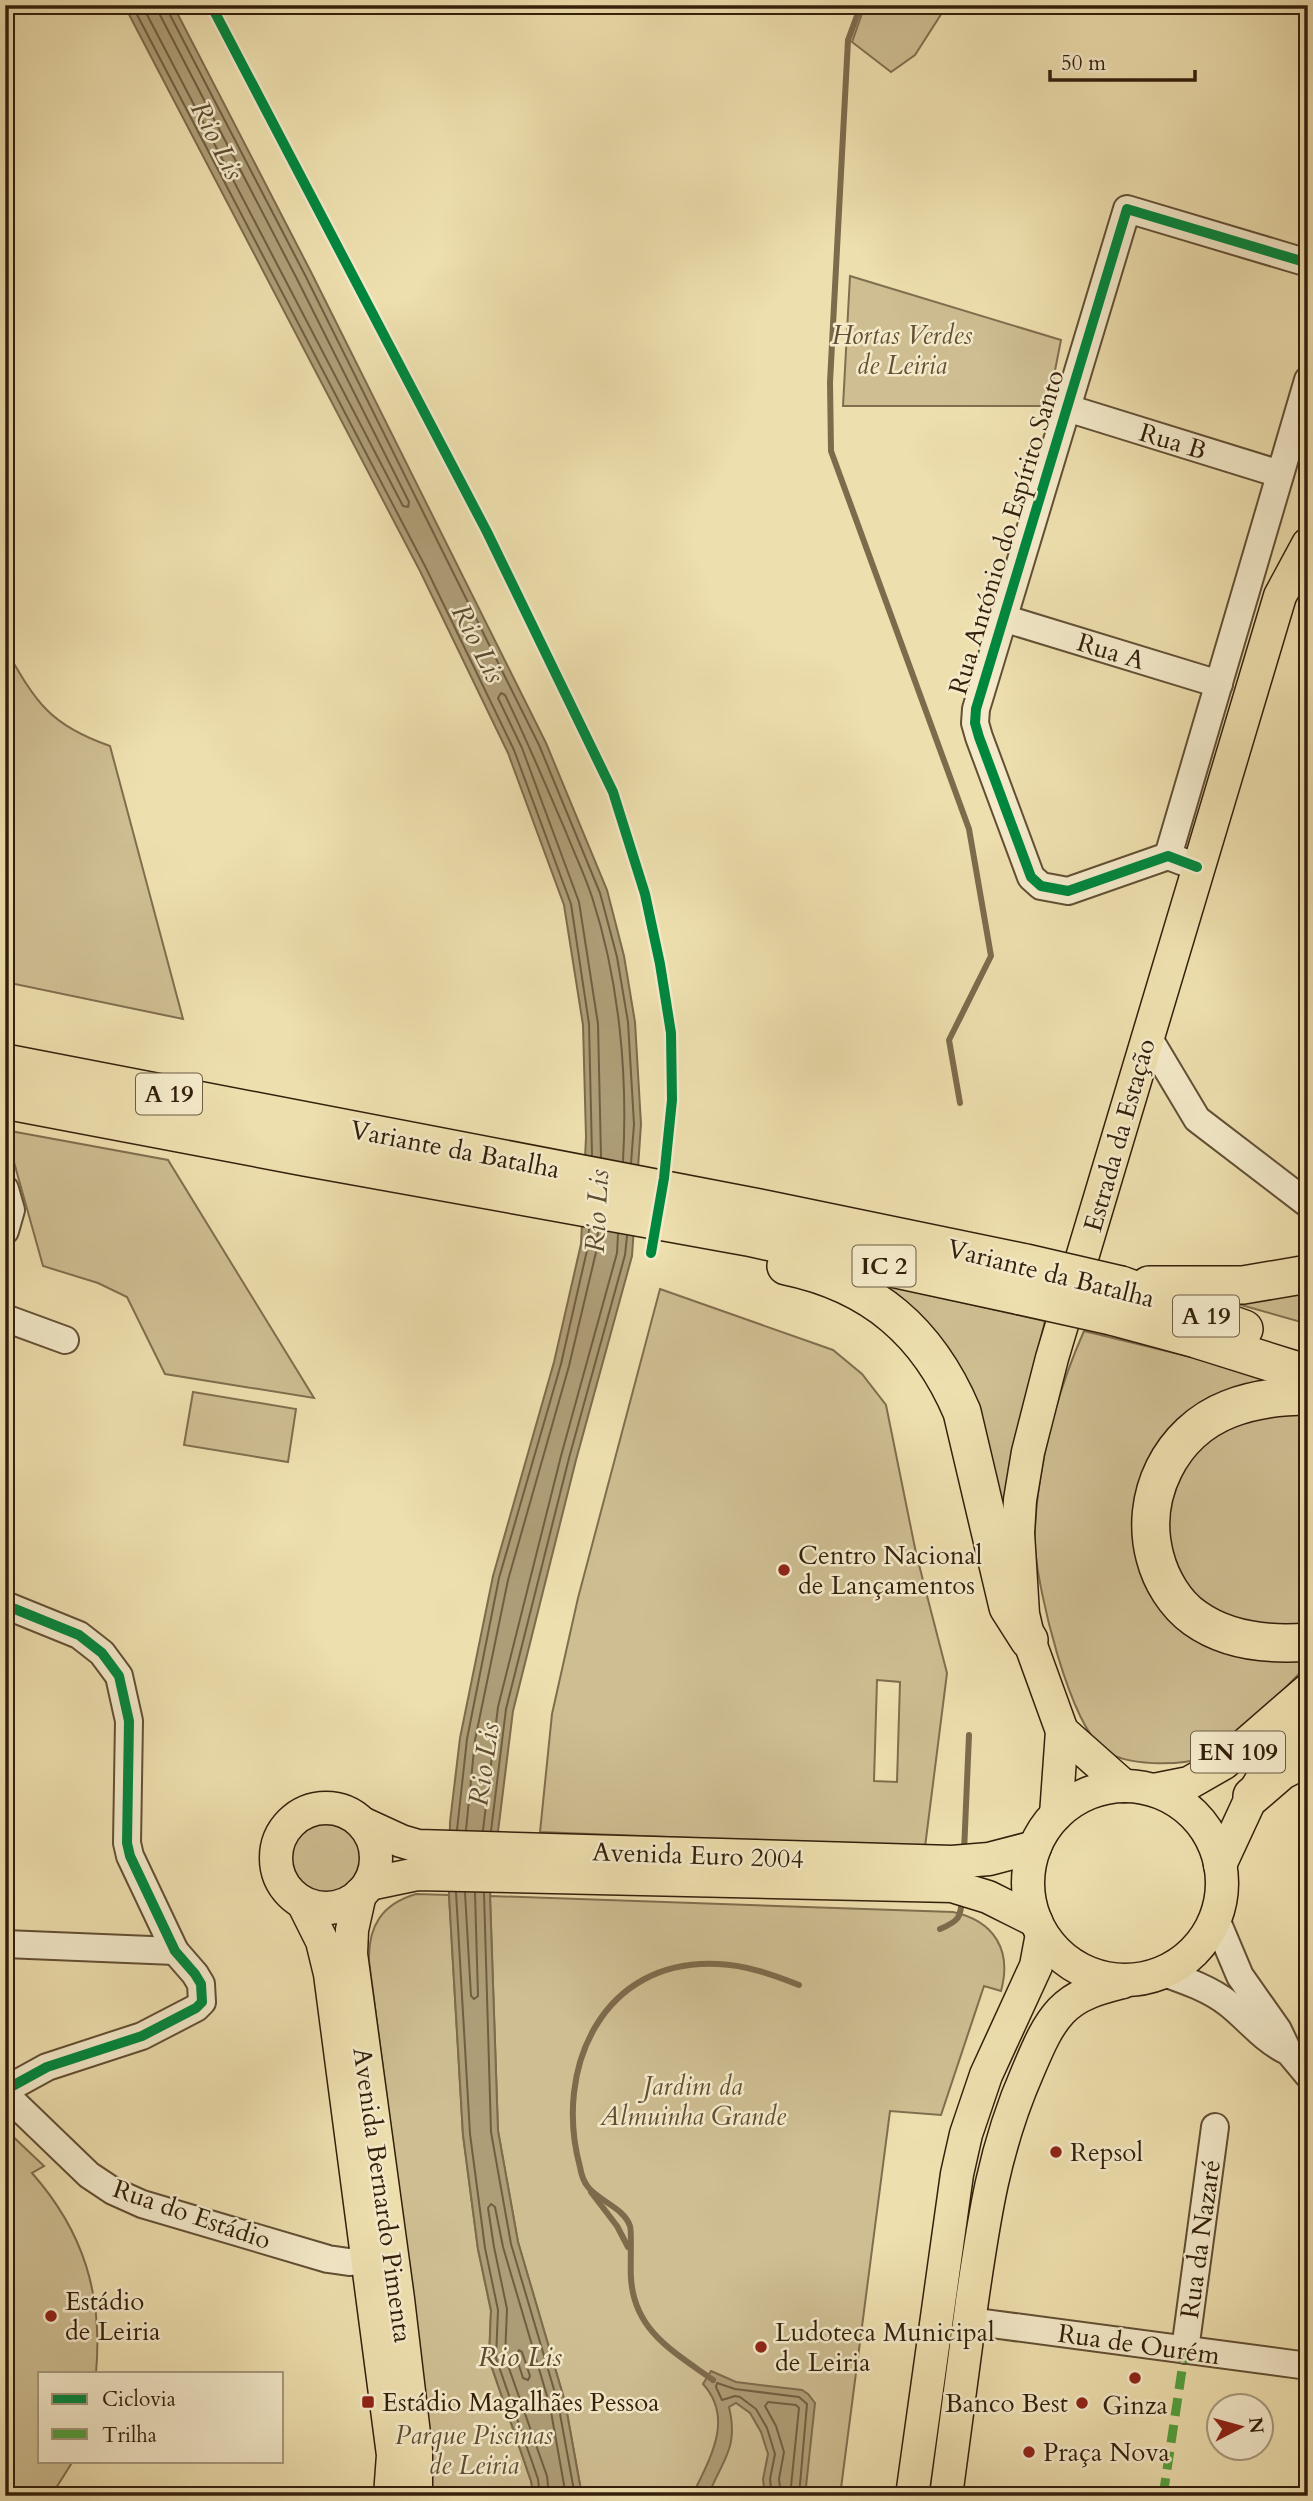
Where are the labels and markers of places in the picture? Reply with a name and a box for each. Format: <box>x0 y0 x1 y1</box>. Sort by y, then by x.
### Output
place label: Centro Nacional de Lançamentos <box>798 1538 983 1603</box>
marker: Centro Nacional de Lançamentos <box>776 1562 792 1578</box>
place label: Repsol <box>1070 2135 1143 2170</box>
marker: Repsol <box>1048 2144 1064 2160</box>
place label: Estádio de Leiria <box>65 2284 161 2349</box>
marker: Estádio de Leiria <box>43 2308 59 2324</box>
place label: Ludoteca Municipal de Leiria <box>775 2315 995 2380</box>
marker: Ludoteca Municipal de Leiria <box>753 2339 769 2355</box>
marker: Ginza <box>1127 2370 1143 2386</box>
place label: Estádio Magalhães Pessoa <box>382 2385 659 2420</box>
place label: Banco Best <box>945 2386 1068 2421</box>
place label: Ginza <box>1102 2388 1168 2423</box>
marker: Estádio Magalhães Pessoa <box>360 2394 376 2410</box>
marker: Banco Best <box>1074 2395 1090 2411</box>
place label: Praça Nova <box>1043 2435 1170 2470</box>
marker: Praça Nova <box>1021 2444 1037 2460</box>

